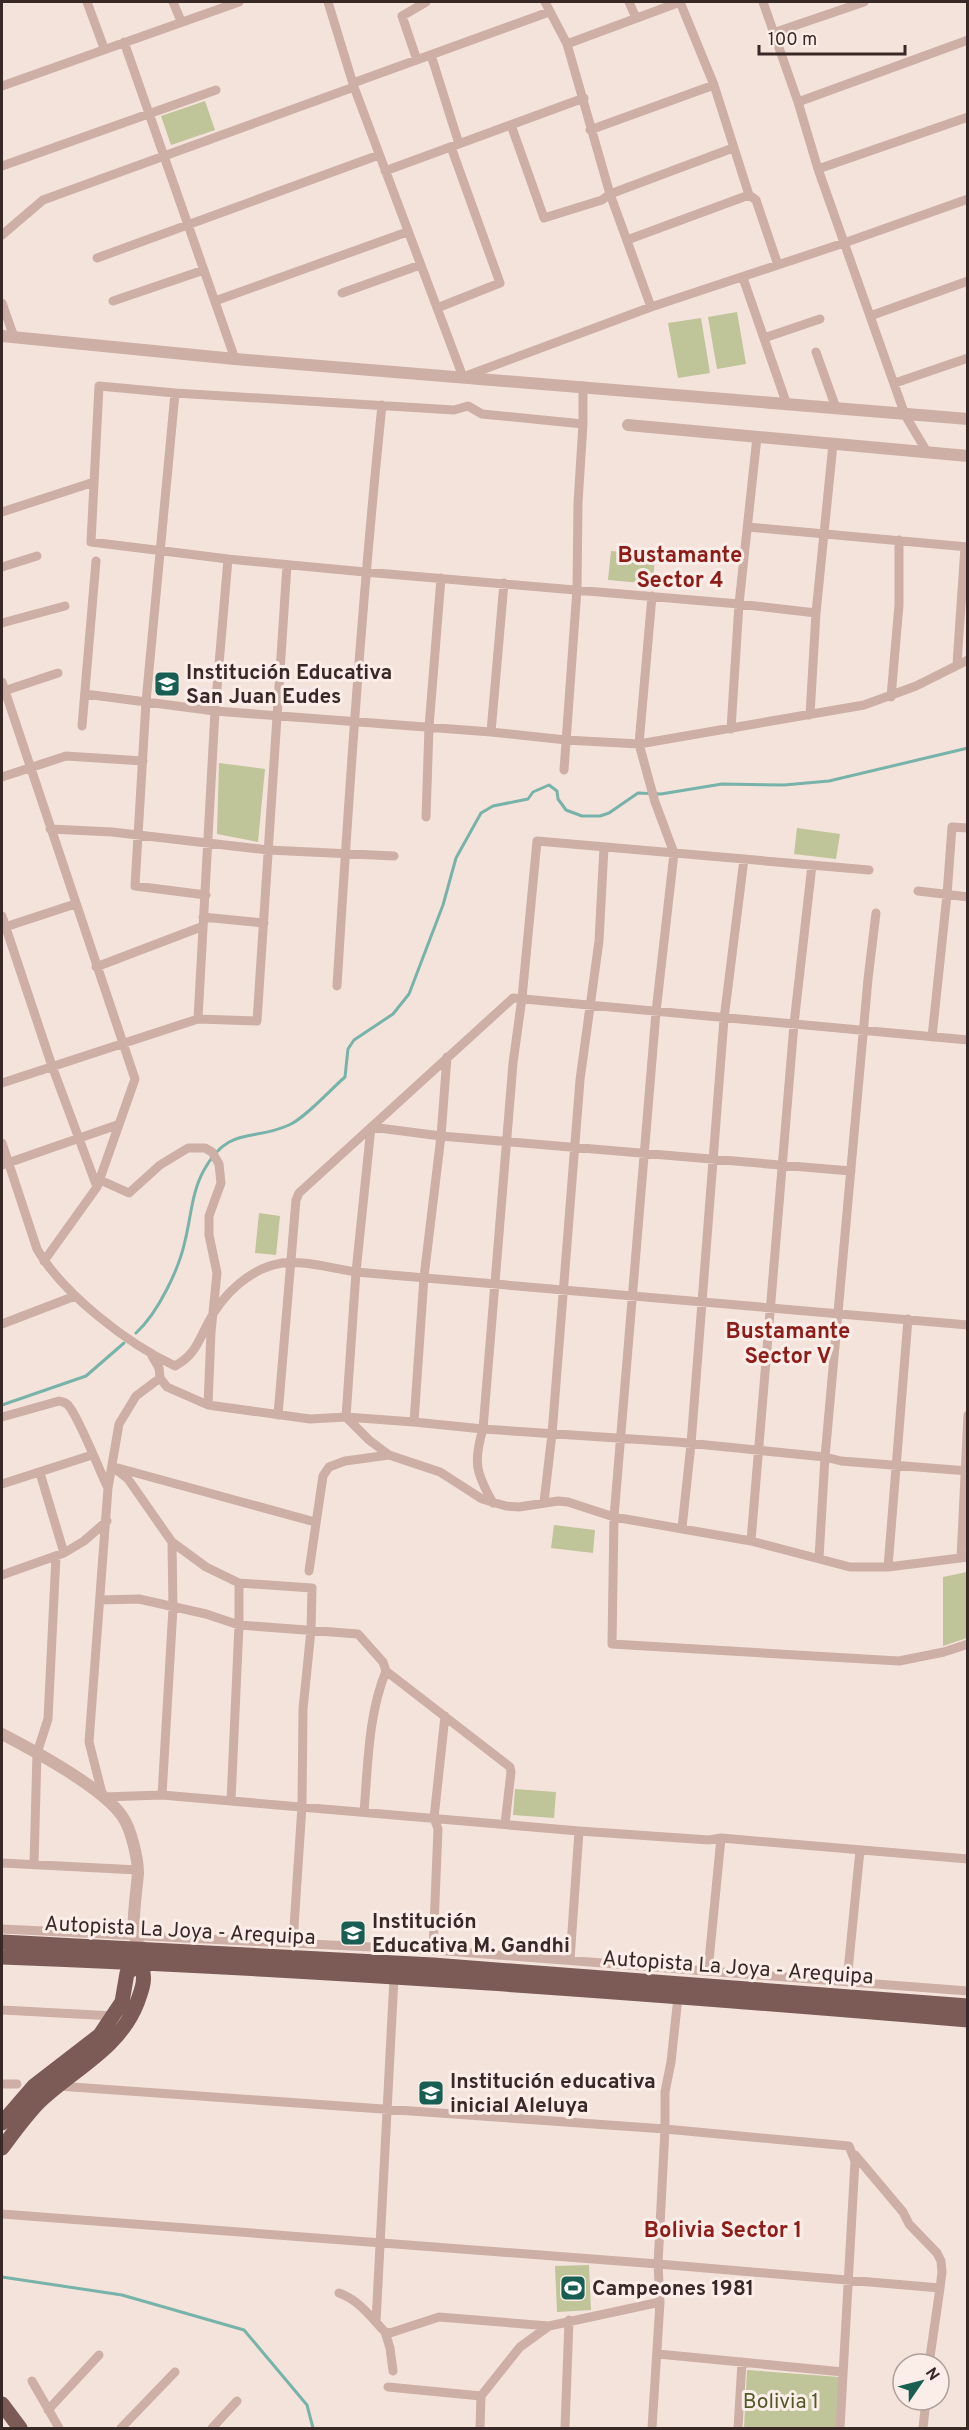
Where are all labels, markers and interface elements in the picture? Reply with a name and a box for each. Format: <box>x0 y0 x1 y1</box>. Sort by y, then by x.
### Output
scale bar <box>759 18 904 56</box>
text: 100 m <box>768 29 817 52</box>
district label: Bustamante Sector 4 <box>618 543 742 595</box>
place label: Institución Educativa San Juan Eudes <box>186 660 392 711</box>
school or university icon: Institución Educativa San Juan Eudes <box>152 669 182 699</box>
district label: Bustamante Sector V <box>726 1319 850 1371</box>
place label: Institución Educativa M. Gandhi <box>372 1909 570 1960</box>
street label: Autopista La Joya - Arequipa <box>44 1911 316 1952</box>
school or university icon: Institución Educativa M. Gandhi <box>338 1918 368 1948</box>
street label: Autopista La Joya - Arequipa <box>601 1946 874 1991</box>
place label: Institución educativa inicial Aleluya <box>450 2069 656 2120</box>
school or university icon: Institución educativa inicial Aleluya <box>416 2078 446 2108</box>
district label: Bolivia Sector 1 <box>644 2218 802 2245</box>
sports icon: Campeones 1981 <box>558 2273 588 2303</box>
place label: Campeones 1981 <box>592 2276 754 2303</box>
north arrow <box>891 2352 951 2412</box>
text: N <box>920 2364 943 2385</box>
park label: Bolivia 1 <box>743 2389 819 2416</box>

